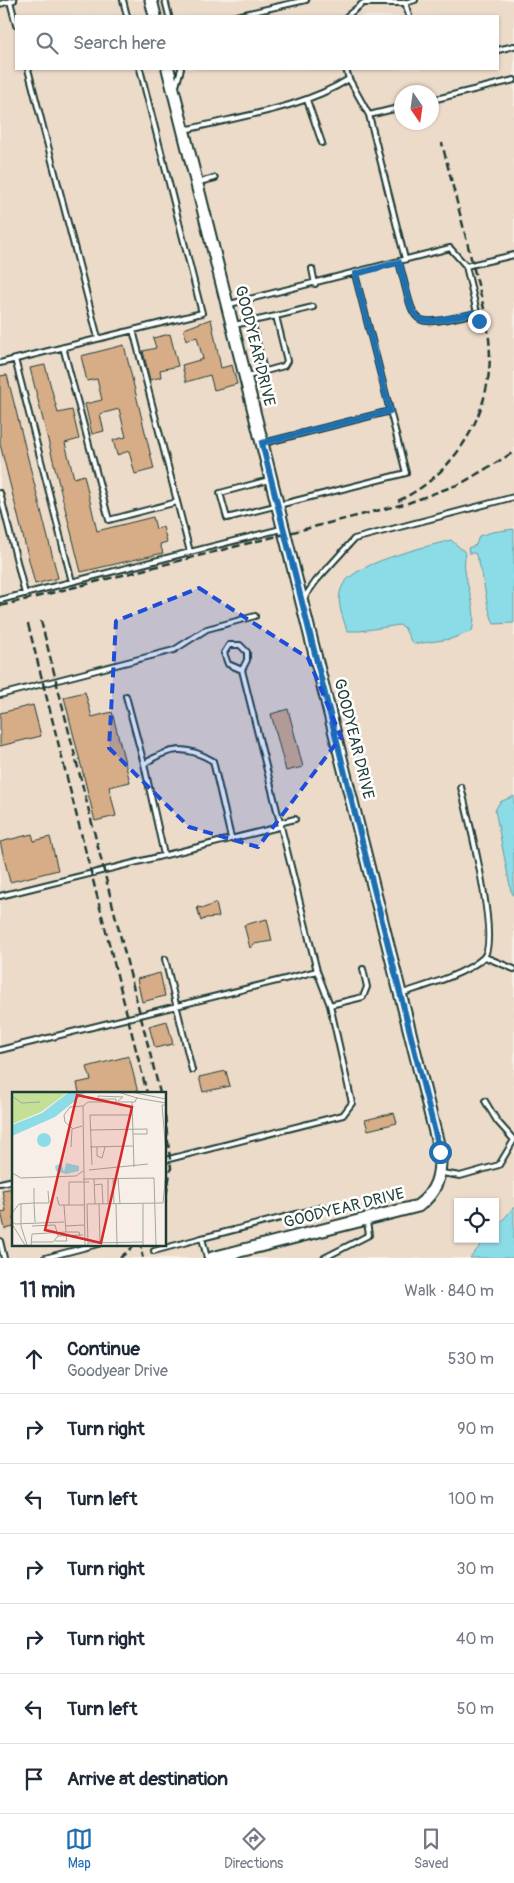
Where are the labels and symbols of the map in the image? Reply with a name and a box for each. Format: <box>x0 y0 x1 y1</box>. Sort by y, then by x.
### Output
north arrow <box>394 85 439 130</box>
street label: GOODYEAR DRIVE <box>230 284 280 408</box>
route end <box>468 310 491 333</box>
street label: GOODYEAR DRIVE <box>329 677 379 801</box>
inset map <box>12 1092 166 1246</box>
route start <box>429 1141 452 1164</box>
street label: GOODYEAR DRIVE <box>282 1183 406 1233</box>

